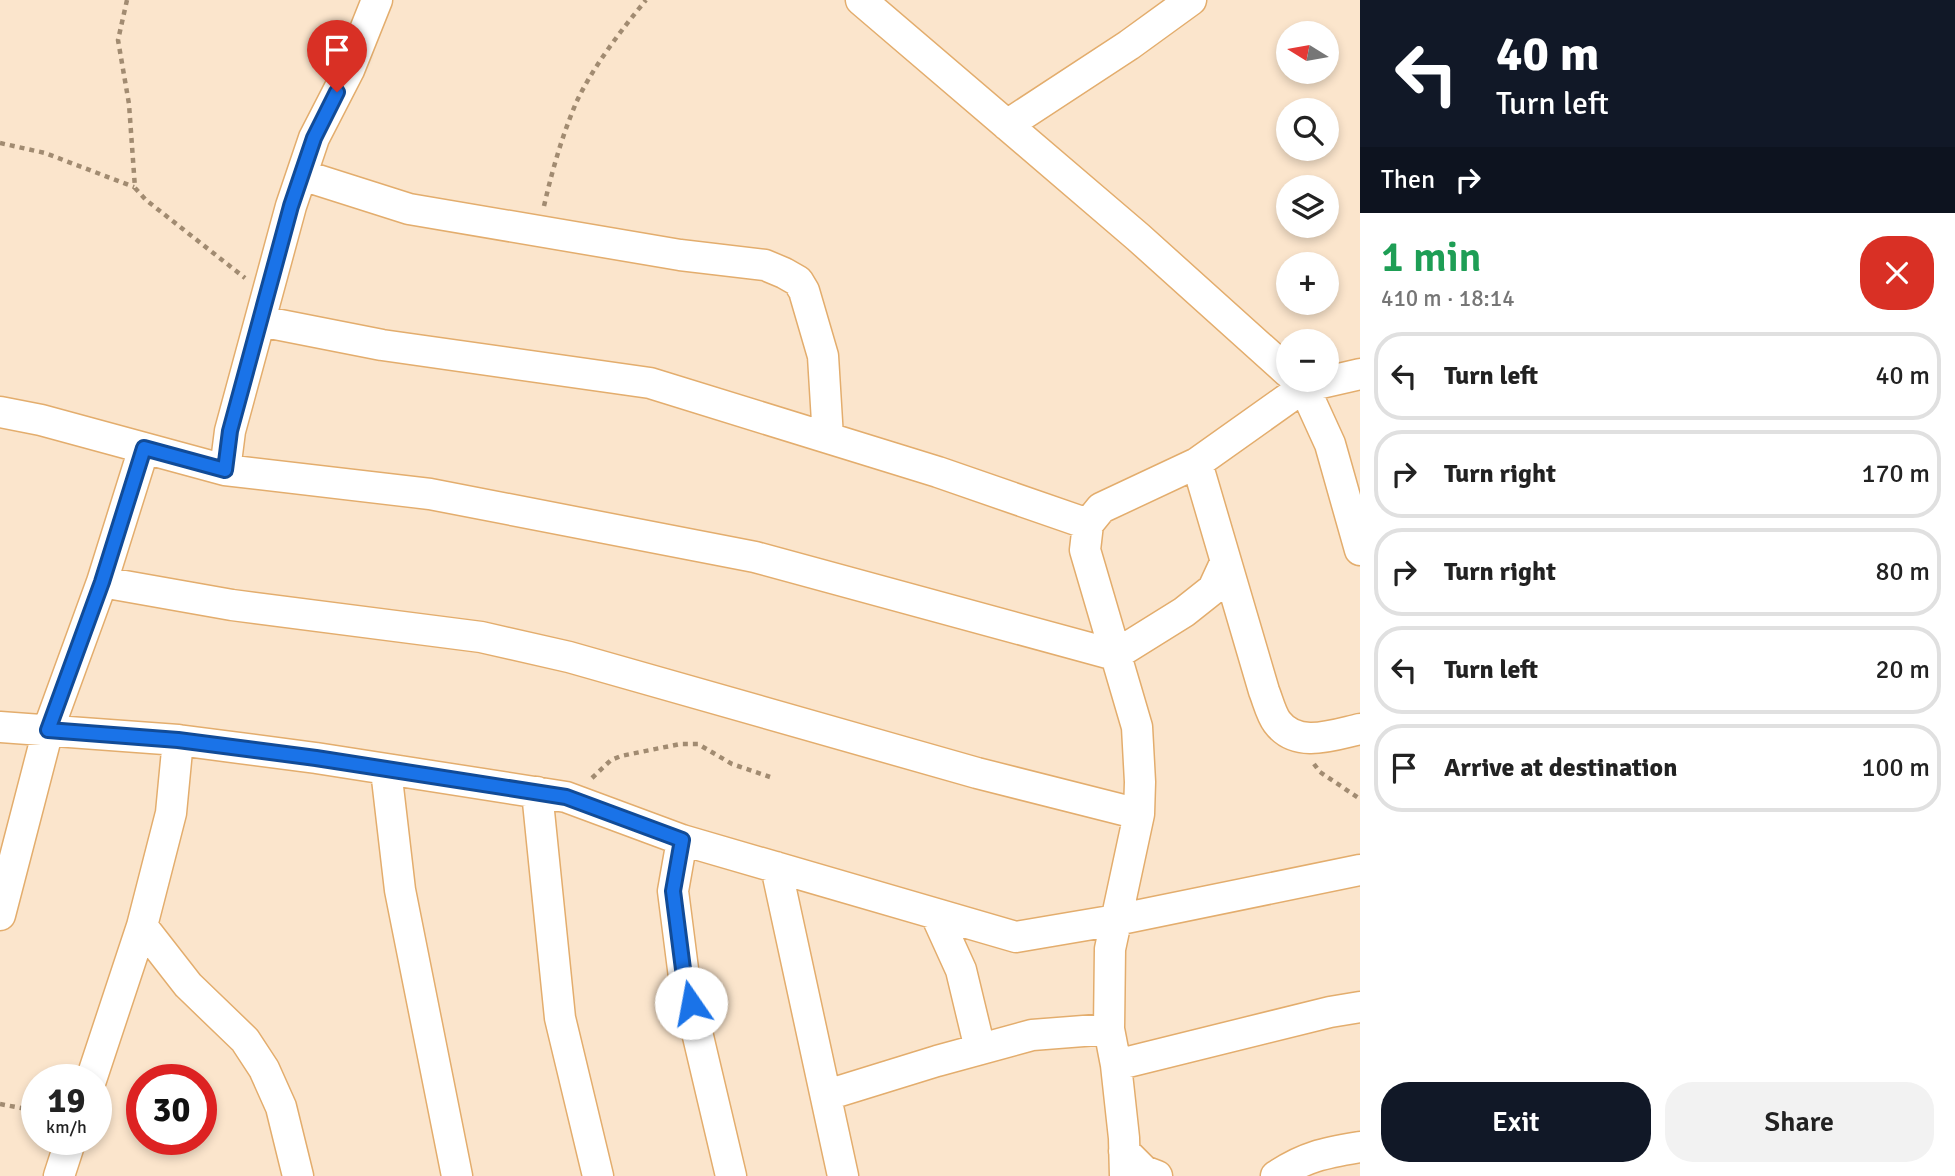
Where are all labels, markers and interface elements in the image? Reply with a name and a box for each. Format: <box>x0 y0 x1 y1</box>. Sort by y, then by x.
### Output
pin <box>307 20 367 92</box>
north arrow <box>1276 21 1339 84</box>
map controls <box>1276 21 1339 392</box>
text: 40 m <box>1496 24 1599 84</box>
icon: left <box>1381 28 1472 119</box>
icon: arrive <box>318 31 356 69</box>
text: Turn left <box>1496 84 1609 123</box>
button: search <box>1276 98 1339 161</box>
icon: right <box>1449 161 1487 199</box>
text: Then <box>1381 164 1435 196</box>
button: layers <box>1276 175 1339 238</box>
text: 1 min <box>1381 232 1482 283</box>
button: close <box>1860 236 1934 310</box>
button: + <box>1276 252 1339 315</box>
text: 410 m · 18:14 <box>1381 284 1515 313</box>
button: − <box>1276 329 1339 392</box>
icon: left <box>1385 357 1423 395</box>
text: Turn left <box>1444 360 1538 392</box>
text: 40 m <box>1875 360 1930 392</box>
icon: right <box>1385 455 1423 493</box>
text: Turn right <box>1444 458 1556 490</box>
text: 170 m <box>1861 458 1930 490</box>
icon: right <box>1385 553 1423 591</box>
text: Turn right <box>1444 556 1556 588</box>
text: 80 m <box>1875 556 1930 588</box>
icon: left <box>1385 651 1423 689</box>
text: Turn left <box>1444 654 1538 686</box>
text: 20 m <box>1875 654 1930 686</box>
icon: arrive <box>1385 749 1423 787</box>
text: Arrive at destination <box>1444 752 1677 784</box>
text: 100 m <box>1861 752 1930 784</box>
position arrow <box>654 966 728 1040</box>
speed limit sign: 30 <box>126 1064 217 1155</box>
text: 19 <box>48 1079 85 1122</box>
button: Exit <box>1381 1082 1651 1162</box>
button: Share <box>1665 1082 1934 1162</box>
text: km/h <box>46 1116 87 1138</box>

